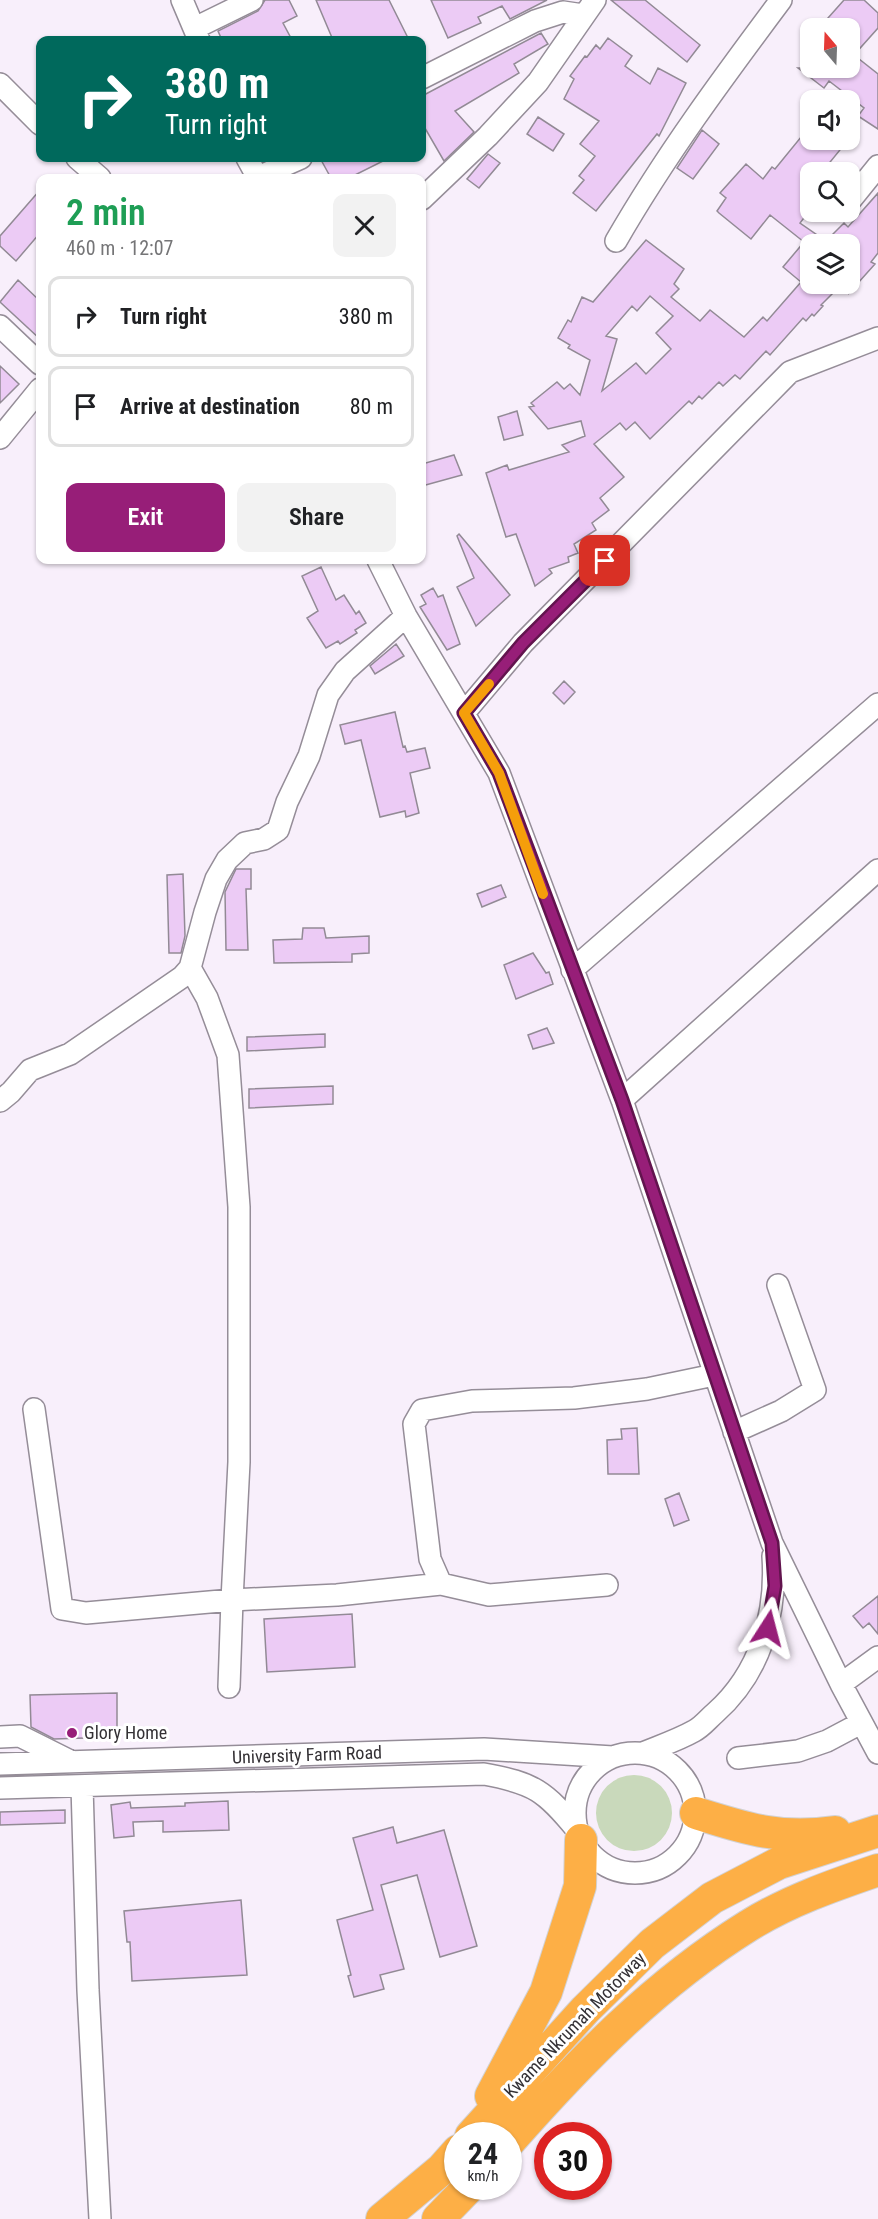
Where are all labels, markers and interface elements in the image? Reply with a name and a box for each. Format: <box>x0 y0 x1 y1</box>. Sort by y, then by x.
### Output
north arrow <box>800 18 860 78</box>
map controls <box>800 18 860 294</box>
text: 380 m <box>165 59 270 108</box>
icon: right <box>66 60 144 138</box>
button: sound <box>800 90 860 150</box>
text: Turn right <box>165 109 267 141</box>
button: search <box>800 162 860 222</box>
text: 2 min <box>66 192 146 234</box>
button: close <box>333 194 396 257</box>
button: layers <box>800 234 860 294</box>
text: 460 m · 12:07 <box>66 236 173 260</box>
icon: right <box>69 300 102 333</box>
text: Turn right <box>120 304 207 329</box>
text: 380 m <box>339 304 393 329</box>
icon: arrive <box>69 390 102 423</box>
text: Arrive at destination <box>120 394 300 419</box>
text: 80 m <box>350 394 393 419</box>
button: Exit <box>66 483 225 552</box>
button: Share <box>237 483 396 552</box>
pin <box>579 535 630 586</box>
icon: arrive <box>588 544 621 577</box>
position arrow <box>736 1596 800 1660</box>
place label: Glory Home <box>84 1722 167 1743</box>
marker: Glory Home <box>65 1726 79 1740</box>
street label: University Farm Road <box>232 1741 382 1768</box>
street label: Kwame Nkrumah Motorway <box>500 1947 650 2102</box>
speed limit sign: 30 <box>534 2122 612 2200</box>
text: 24 <box>468 2136 498 2171</box>
text: km/h <box>468 2167 498 2185</box>

